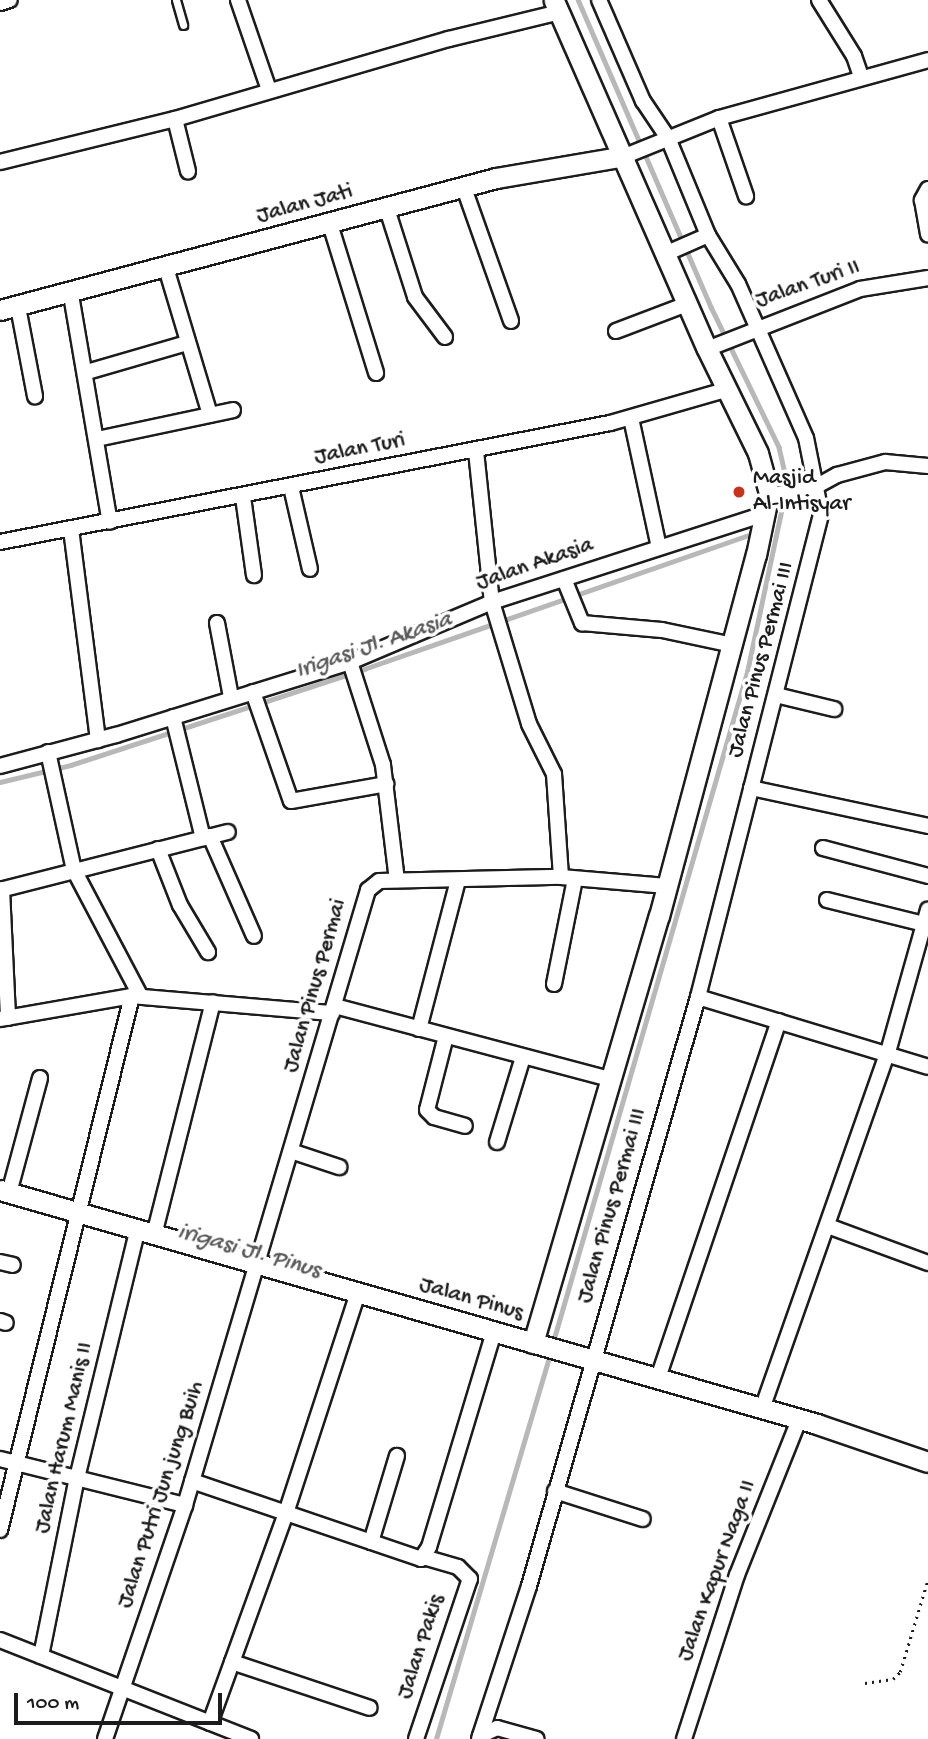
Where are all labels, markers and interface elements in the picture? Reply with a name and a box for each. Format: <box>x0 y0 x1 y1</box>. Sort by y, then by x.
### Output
street label: Jalan Jati <box>254 179 356 231</box>
street label: Jalan Turi II <box>752 254 864 316</box>
street label: Jalan Turi <box>312 428 408 472</box>
place label: Masjid Al-Intisyar <box>753 465 850 519</box>
marker: Masjid Al-Intisyar <box>731 484 747 500</box>
street label: Jalan Akasia <box>473 532 597 598</box>
street label: Jalan Pinus Permai III <box>723 559 801 761</box>
water label: Irigasi Jl. Akasia <box>292 606 456 686</box>
street label: Jalan Pinus Permai <box>278 896 354 1076</box>
street label: Jalan Pinus Permai III <box>572 1105 654 1307</box>
water label: irigasi Jl. Pinus <box>174 1218 324 1286</box>
street label: Jalan Pinus <box>416 1272 526 1328</box>
street label: Jalan Harum Manis II <box>30 1340 100 1536</box>
street label: Jalan Putri Jun jung Buih <box>112 1378 212 1612</box>
street label: Jalan Kapur Naga II <box>672 1477 764 1665</box>
street label: Jalan Pakis <box>392 1591 452 1703</box>
scale bar <box>18 1680 226 1724</box>
text: 100 m <box>27 1692 79 1717</box>

